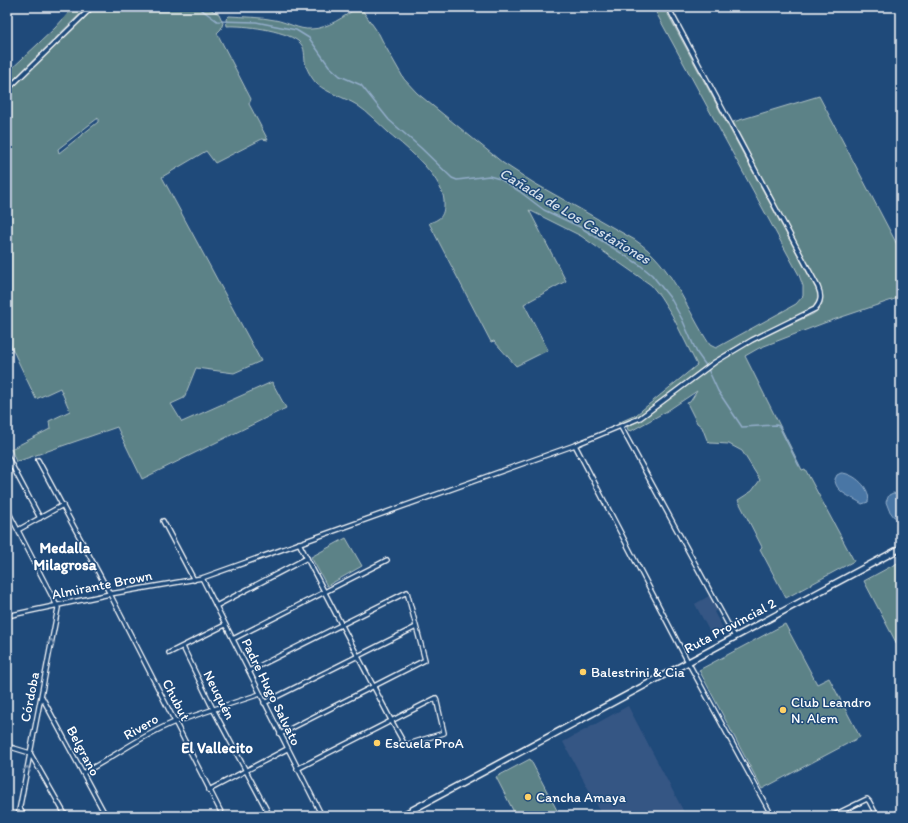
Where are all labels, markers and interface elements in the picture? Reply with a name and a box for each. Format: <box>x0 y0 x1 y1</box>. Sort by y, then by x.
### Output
water label: Cañada de Los Castañones <box>496 164 655 269</box>
district label: Medalla Milagrosa <box>34 539 97 575</box>
street label: Almirante Brown <box>50 567 154 603</box>
street label: Ruta Provincial 2 <box>681 594 779 657</box>
street label: Padre Hugo Salvato <box>238 635 304 749</box>
one-way arrow <box>47 639 55 645</box>
place label: Balestrini & Cia <box>591 664 686 681</box>
marker: Balestrini & Cia <box>578 667 588 677</box>
street label: Neuquén <box>199 668 239 723</box>
street label: Córdoba <box>17 670 43 723</box>
street label: Chubut <box>158 676 194 724</box>
place label: Club Leandro N. Alem <box>791 694 871 727</box>
marker: Club Leandro N. Alem <box>778 705 788 715</box>
street label: Rivero <box>120 710 162 744</box>
street label: Belgrano <box>63 723 103 779</box>
place label: Escuela ProA <box>385 735 464 752</box>
marker: Escuela ProA <box>372 738 382 748</box>
district label: El Vallecito <box>181 739 253 757</box>
one-way arrow <box>22 766 31 773</box>
place label: Cancha Amaya <box>536 789 627 806</box>
marker: Cancha Amaya <box>523 792 533 802</box>

